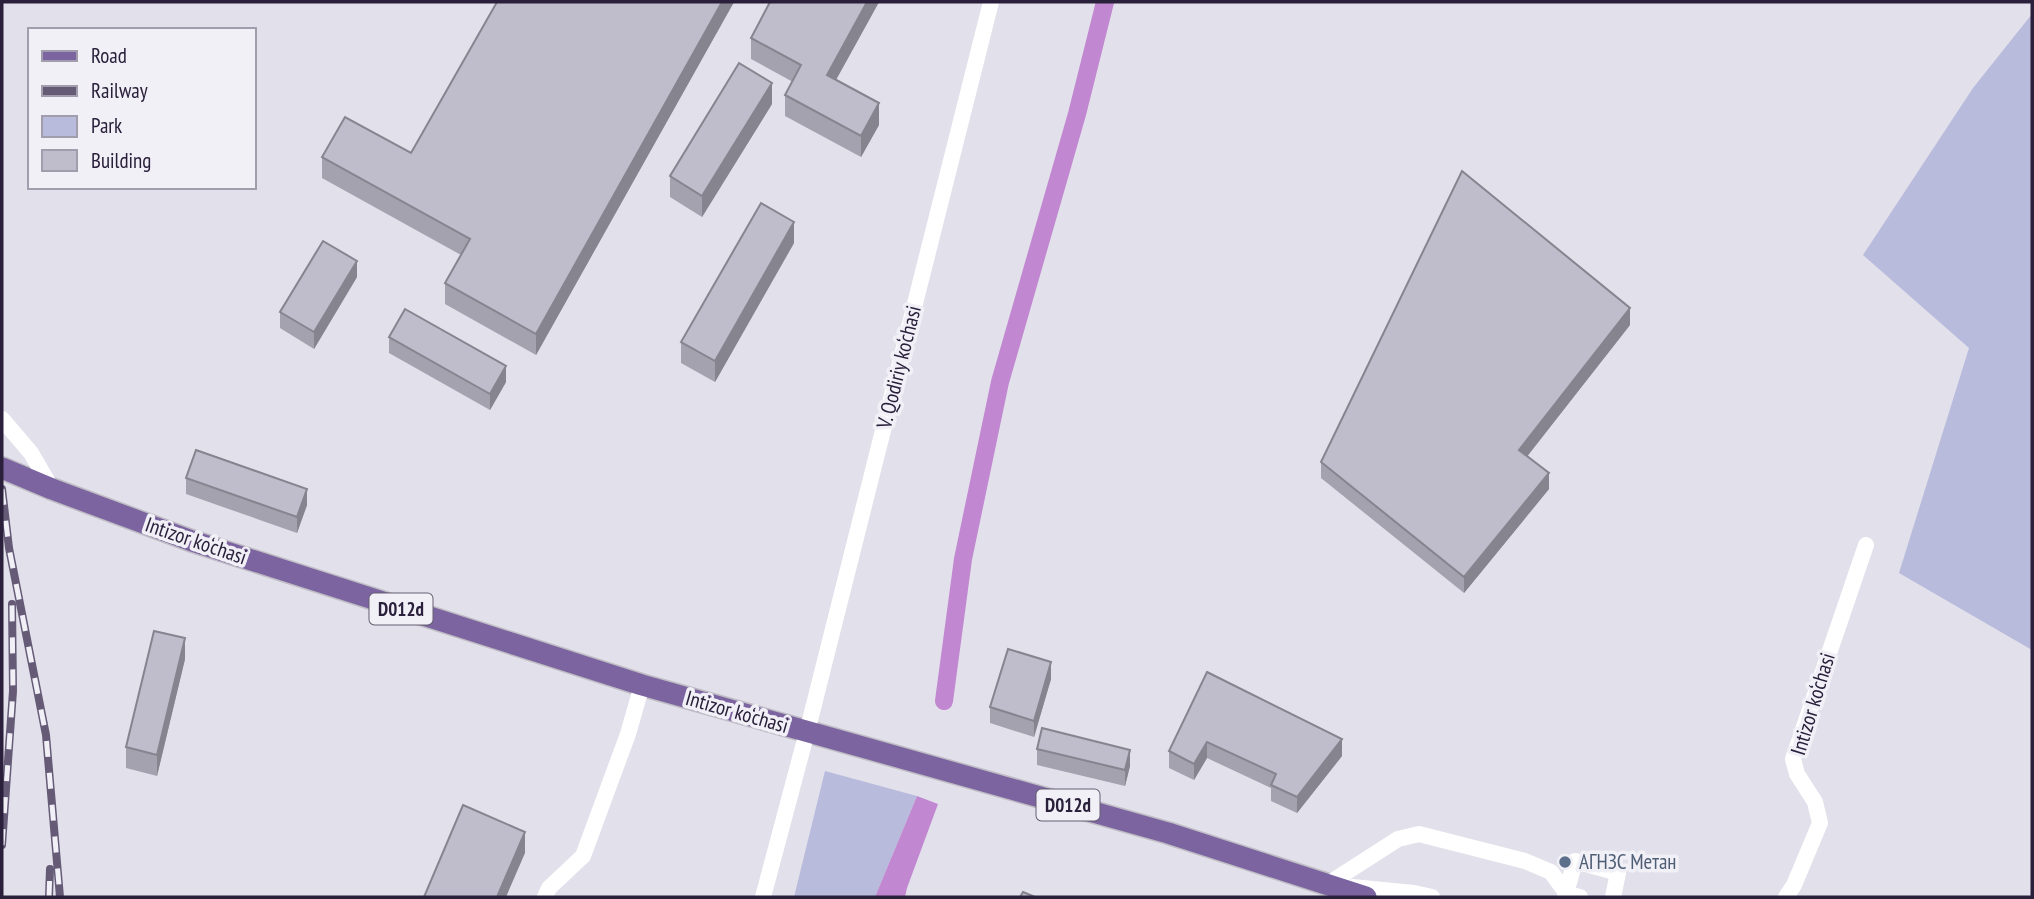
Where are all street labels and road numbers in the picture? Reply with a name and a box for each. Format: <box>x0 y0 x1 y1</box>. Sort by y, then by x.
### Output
street label: V. Qodiriy ko‘chasi <box>870 303 927 432</box>
street label: Intizor ko‘chasi <box>142 511 250 570</box>
road number: D012d <box>370 594 432 624</box>
street label: Intizor ko‘chasi <box>1784 649 1841 758</box>
street label: Intizor ko‘chasi <box>683 684 792 739</box>
road number: D012d <box>1036 790 1100 820</box>

